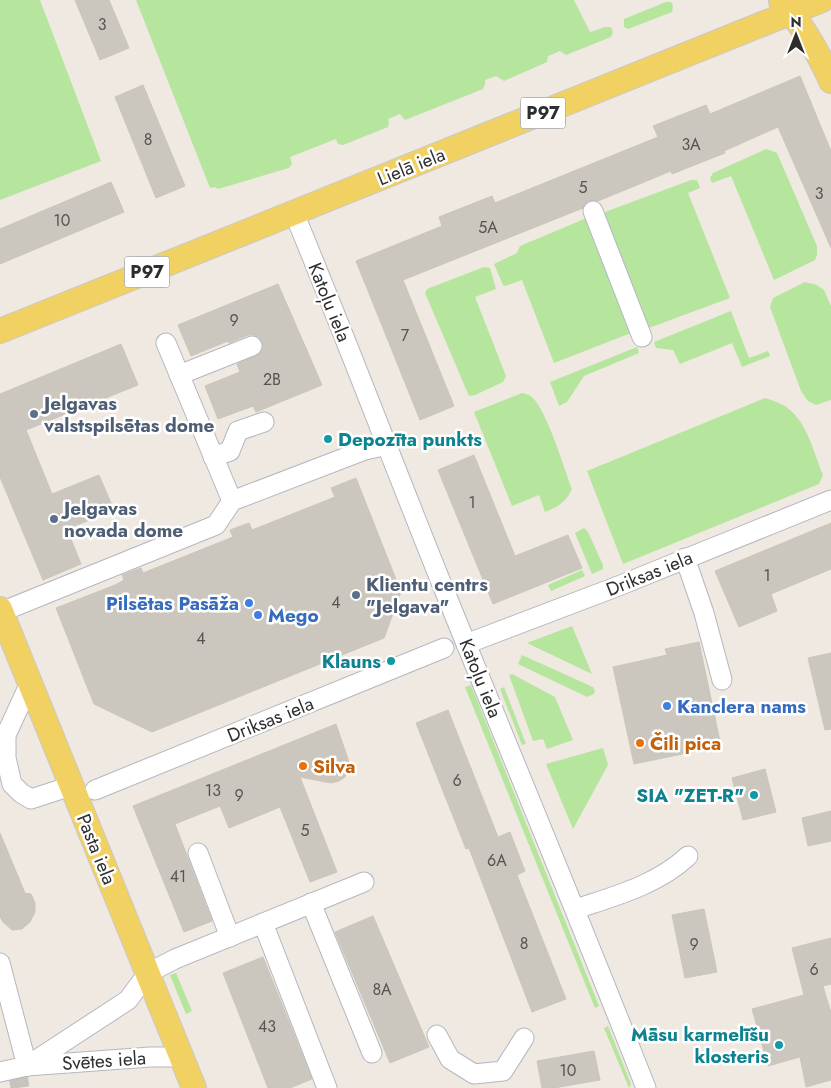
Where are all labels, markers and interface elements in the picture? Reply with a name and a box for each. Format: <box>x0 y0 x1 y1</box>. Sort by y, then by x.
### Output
north arrow <box>771 10 821 60</box>
text: N <box>790 12 802 32</box>
house number: 3 <box>98 13 107 36</box>
road number: P97 <box>520 98 566 128</box>
house number: 8 <box>144 128 152 151</box>
house number: 3A <box>681 133 701 156</box>
street label: Lielā iela <box>373 141 449 192</box>
house number: 5 <box>578 176 588 199</box>
house number: 3 <box>815 182 824 205</box>
house number: 10 <box>54 209 70 232</box>
house number: 5A <box>478 216 498 239</box>
road number: P97 <box>124 256 170 288</box>
street label: Katoļu iela <box>301 259 358 346</box>
house number: 9 <box>229 309 239 332</box>
house number: 7 <box>401 324 410 347</box>
house number: 2B <box>263 368 281 391</box>
place label: Jelgavas valstspilsētas dome <box>40 390 215 439</box>
marker: Jelgavas valstspilsētas dome <box>28 408 40 420</box>
place label: Depozīta punkts <box>338 426 482 453</box>
marker: Depozīta punkts <box>322 433 334 445</box>
house number: 1 <box>468 491 476 514</box>
place label: Jelgavas novada dome <box>60 495 183 544</box>
marker: Jelgavas novada dome <box>48 513 60 525</box>
street label: Driksas iela <box>602 544 696 603</box>
house number: 1 <box>763 564 771 587</box>
place label: Klientu centrs "Jelgava" <box>366 571 488 620</box>
marker: Klientu centrs "Jelgava" <box>350 589 362 601</box>
place label: Pilsētas Pasāža <box>106 590 239 617</box>
house number: 4 <box>331 591 341 614</box>
marker: Pilsētas Pasāža <box>243 597 255 609</box>
place label: Mego <box>268 602 319 629</box>
marker: Mego <box>252 609 264 621</box>
house number: 4 <box>196 627 206 650</box>
street label: Katoļu iela <box>452 635 509 722</box>
place label: Klauns <box>322 648 381 675</box>
marker: Klauns <box>385 655 397 667</box>
street label: Driksas iela <box>223 690 317 749</box>
place label: Kanclera nams <box>677 693 806 720</box>
marker: Kanclera nams <box>661 700 673 712</box>
place label: Čili pica <box>650 730 721 757</box>
marker: Čili pica <box>634 737 646 749</box>
place label: Silva <box>313 753 356 780</box>
marker: Silva <box>297 760 309 772</box>
house number: 6 <box>452 769 462 792</box>
house number: 13 <box>205 779 221 802</box>
place label: SIA "ZET-R" <box>636 782 744 809</box>
house number: 9 <box>234 784 244 807</box>
marker: SIA "ZET-R" <box>748 789 760 801</box>
street label: Pasta iela <box>70 810 123 889</box>
house number: 5 <box>300 819 310 842</box>
house number: 6A <box>487 849 507 872</box>
house number: 41 <box>170 865 186 888</box>
house number: 8 <box>520 932 528 955</box>
house number: 9 <box>689 933 699 956</box>
house number: 6 <box>809 958 819 981</box>
house number: 8A <box>372 978 392 1001</box>
house number: 43 <box>258 1015 276 1038</box>
place label: Māsu karmelīšu klosteris <box>631 1021 769 1070</box>
marker: Māsu karmelīšu klosteris <box>773 1039 785 1051</box>
street label: Svētes iela <box>61 1044 147 1077</box>
house number: 10 <box>560 1059 576 1082</box>

